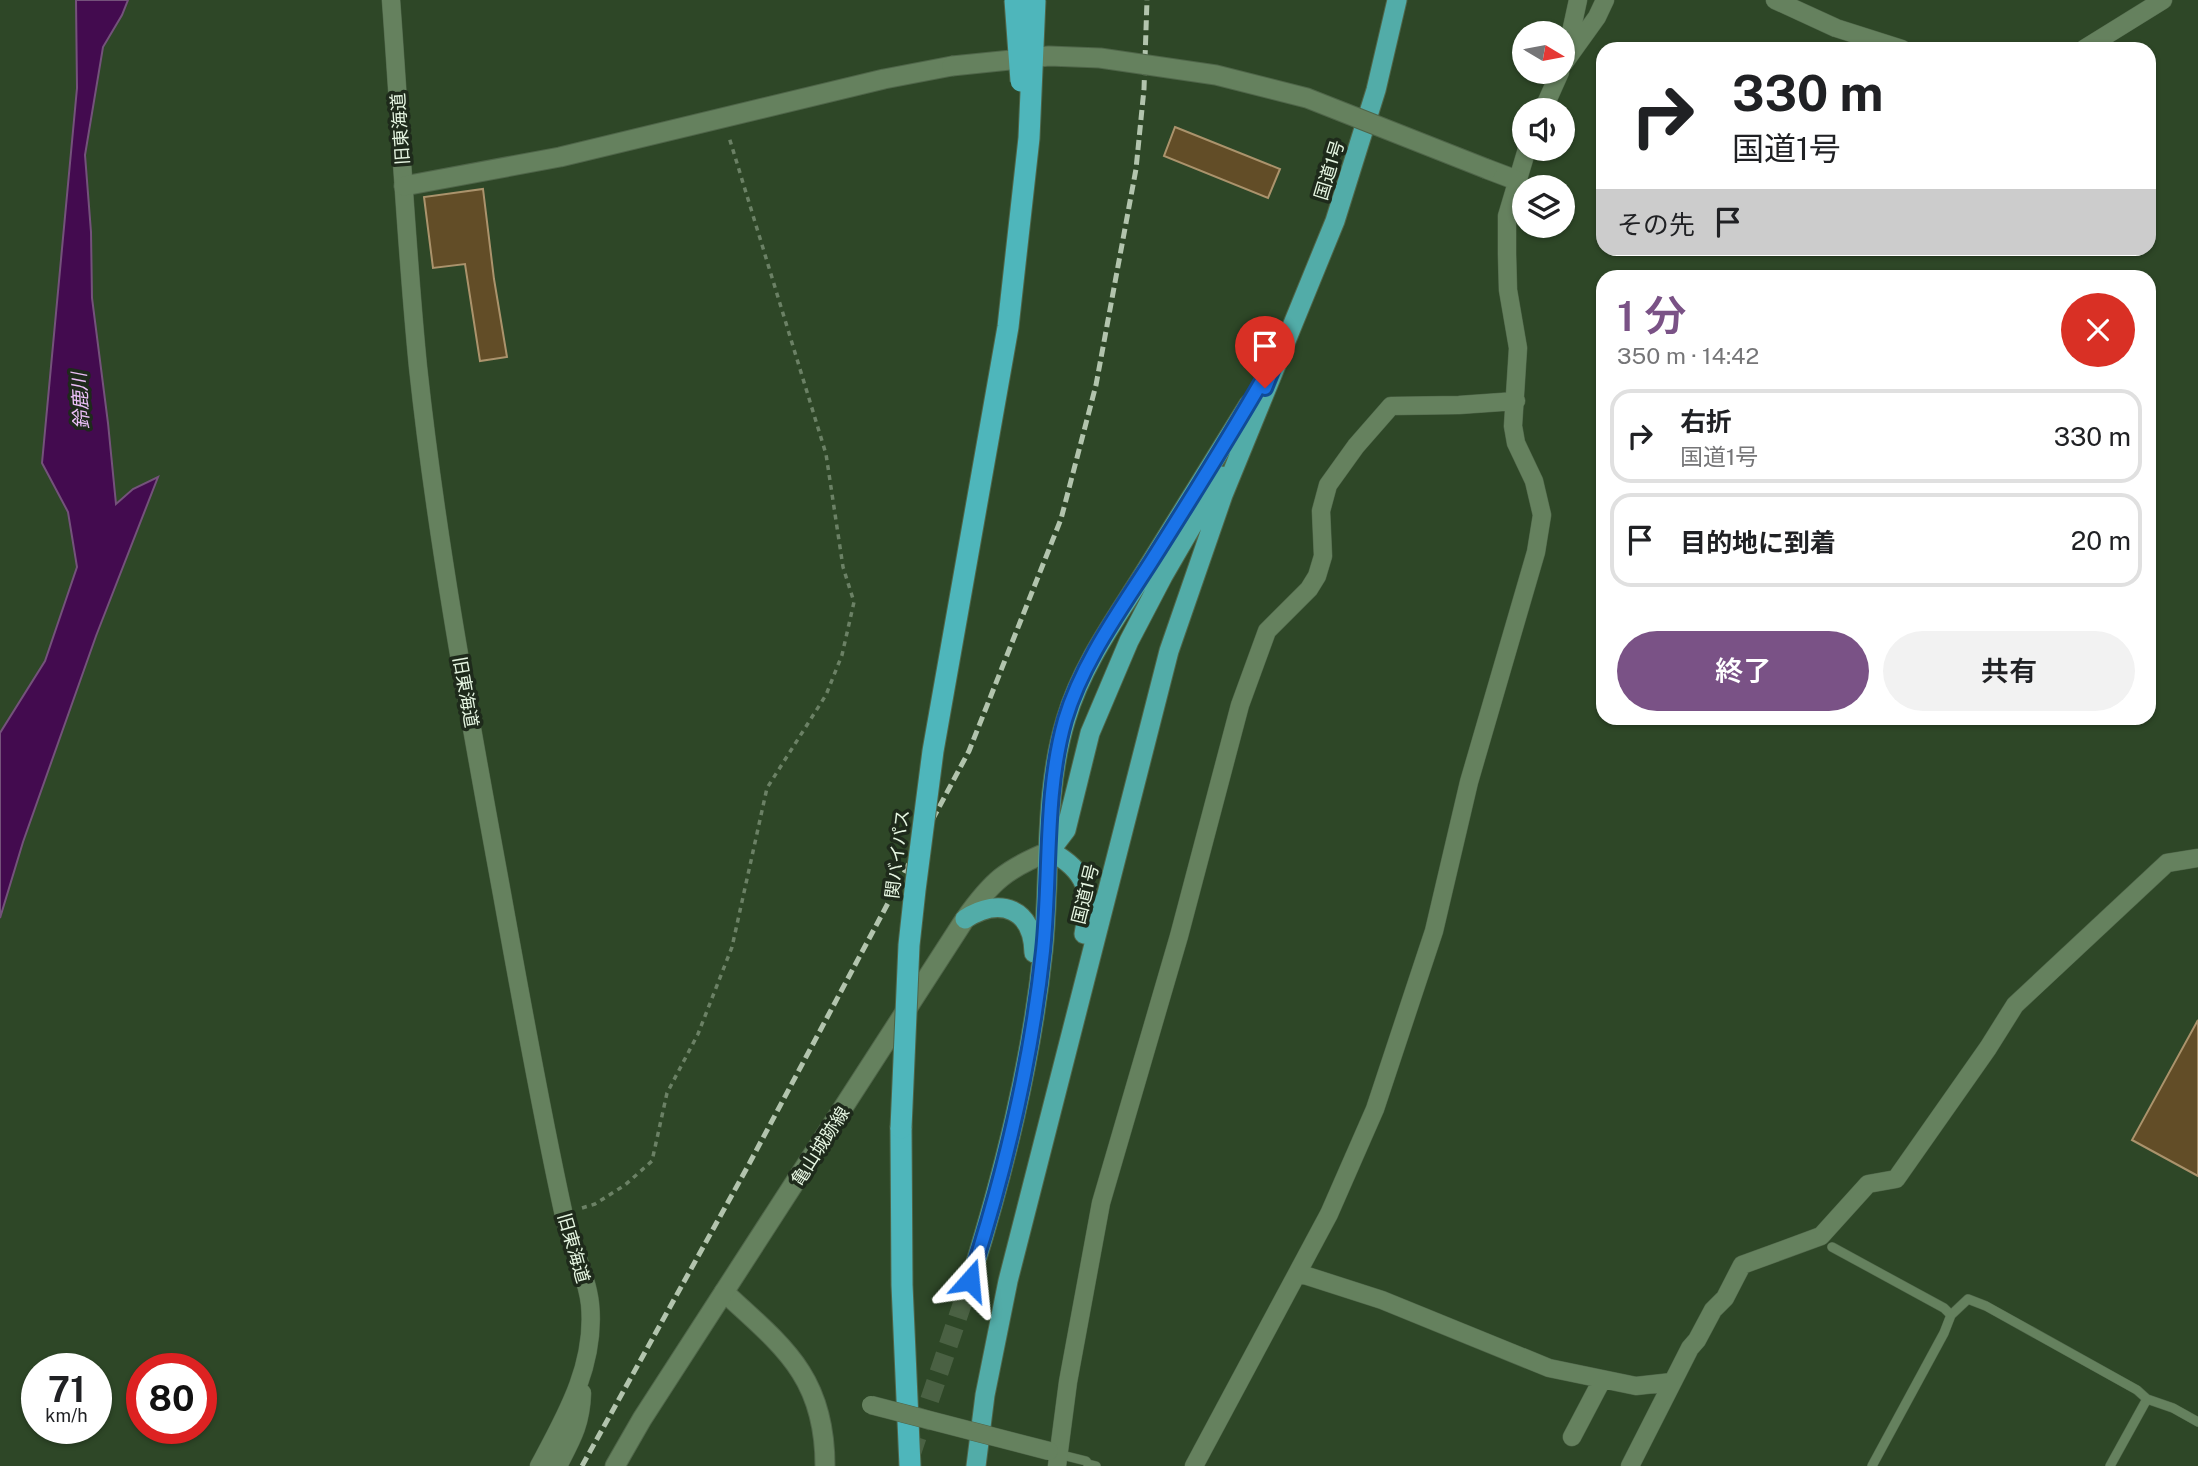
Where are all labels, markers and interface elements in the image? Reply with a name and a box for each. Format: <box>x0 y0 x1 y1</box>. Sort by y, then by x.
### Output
north arrow <box>1512 21 1575 84</box>
map controls <box>1512 21 1575 238</box>
text: 330 m <box>1732 64 1883 122</box>
icon: right <box>1617 70 1708 161</box>
street label: 旧東海道 <box>387 92 413 166</box>
button: sound <box>1512 98 1575 161</box>
text: 国道1号 <box>1732 130 1841 167</box>
street label: 国道1号 <box>1310 138 1348 202</box>
button: layers <box>1512 175 1575 238</box>
icon: arrive <box>1709 203 1747 241</box>
text: その先 <box>1617 209 1695 240</box>
text: 1 分 <box>1617 291 1686 340</box>
button: close <box>2061 293 2135 367</box>
pin <box>1235 316 1295 388</box>
icon: arrive <box>1246 327 1284 365</box>
text: 350 m · 14:42 <box>1617 342 1759 369</box>
water label: 鈴鹿川 <box>67 370 92 430</box>
text: 右折 <box>1680 406 1732 437</box>
icon: right <box>1621 417 1659 455</box>
text: 330 m <box>2054 421 2131 452</box>
text: 国道1号 <box>1680 443 1758 470</box>
icon: arrive <box>1621 521 1659 559</box>
text: 20 m <box>2071 525 2131 556</box>
text: 目的地に到着 <box>1680 527 1836 558</box>
button: 終了 <box>1617 631 1869 711</box>
button: 共有 <box>1883 631 2135 711</box>
street label: 旧東海道 <box>449 655 483 729</box>
street label: 関バイパス <box>881 808 913 900</box>
street label: 国道1号 <box>1067 862 1103 926</box>
street label: 亀山城跡線 <box>787 1103 853 1189</box>
street label: 旧東海道 <box>554 1211 594 1285</box>
position arrow <box>933 1243 1007 1317</box>
speed limit sign: 80 <box>126 1353 217 1444</box>
text: 71 <box>48 1369 85 1410</box>
text: km/h <box>45 1405 88 1426</box>

